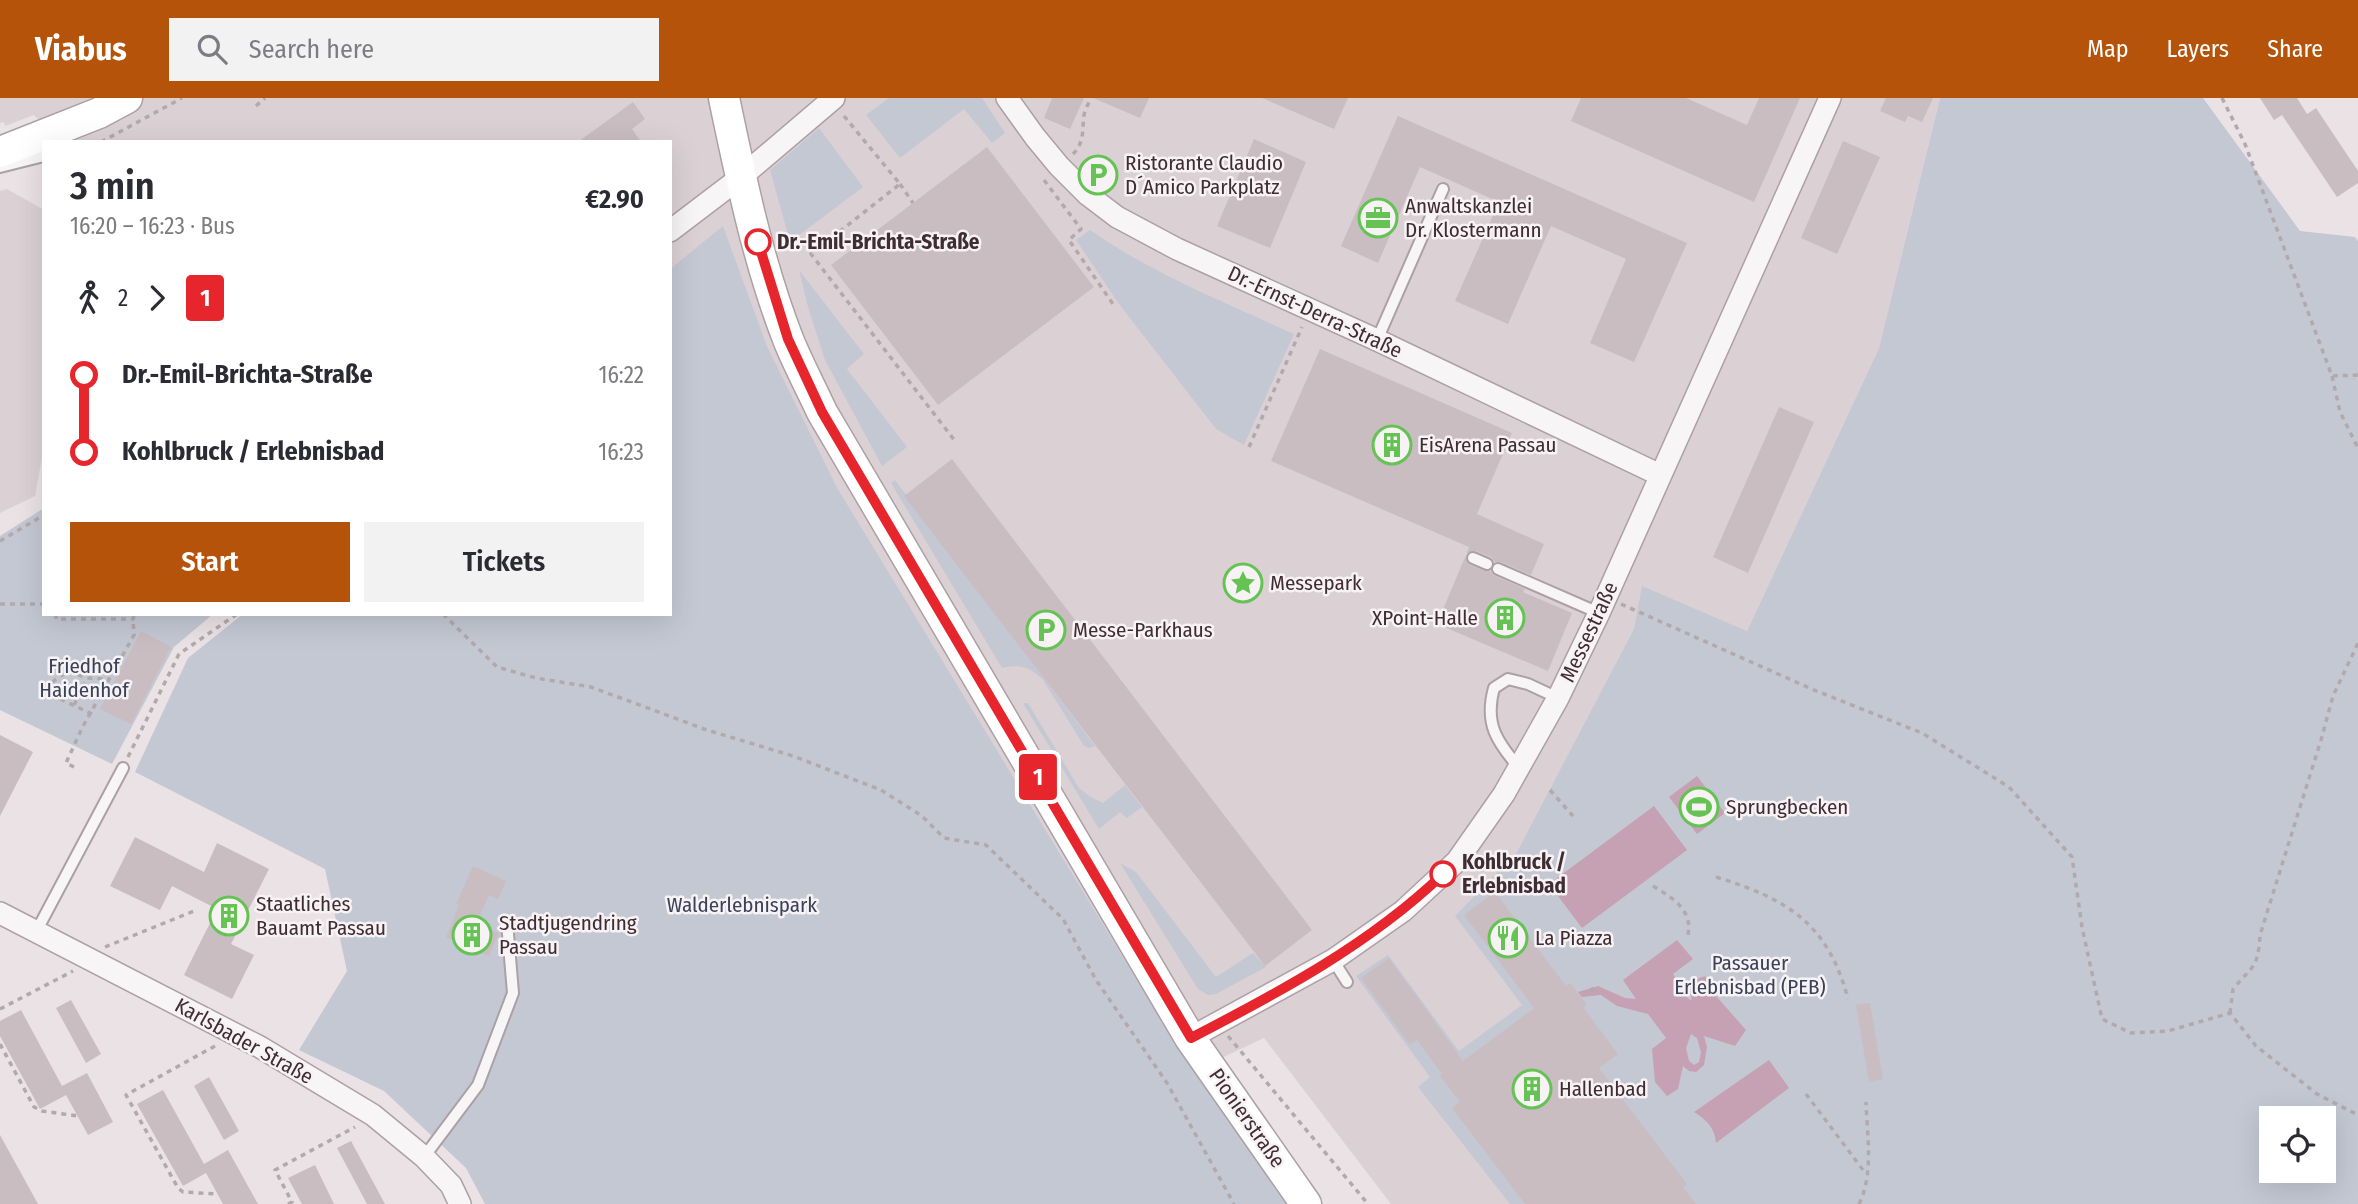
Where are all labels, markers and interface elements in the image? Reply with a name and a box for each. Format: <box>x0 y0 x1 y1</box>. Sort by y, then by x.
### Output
search box <box>169 18 659 81</box>
text: Viabus <box>35 29 127 69</box>
icon: search <box>193 30 231 68</box>
text: Search here <box>249 34 374 65</box>
text: Map <box>2087 35 2129 63</box>
text: Layers <box>2167 35 2229 63</box>
text: Share <box>2267 35 2323 63</box>
place label: Ristorante Claudio D´Amico Parkplatz <box>1125 150 1283 200</box>
parking icon: Ristorante Claudio D´Amico Parkplatz <box>1077 154 1119 196</box>
text: 3 min <box>70 163 155 209</box>
text: €2.90 <box>585 184 644 215</box>
place label: Anwaltskanzlei Dr. Klostermann <box>1405 193 1542 243</box>
office icon: Anwaltskanzlei Dr. Klostermann <box>1357 197 1399 239</box>
text: 16:20 – 16:23 · Bus <box>70 212 235 240</box>
marker: Dr.-Emil-Brichta-Straße <box>745 229 771 255</box>
place label: Dr.-Emil-Brichta-Straße <box>777 229 980 255</box>
street label: Dr.-Ernst-Derra-Straße <box>1224 260 1406 364</box>
icon: walk <box>70 279 108 317</box>
icon: forward <box>138 279 176 317</box>
text: 2 <box>118 284 128 312</box>
text: 1 <box>200 284 210 312</box>
text: Dr.-Emil-Brichta-Straße <box>122 359 373 390</box>
text: 16:22 <box>598 361 644 389</box>
building icon: EisArena Passau <box>1371 424 1413 466</box>
place label: EisArena Passau <box>1419 432 1556 458</box>
text: Kohlbruck / Erlebnisbad <box>122 436 385 467</box>
text: 16:23 <box>598 438 644 466</box>
button: Start <box>70 522 350 602</box>
button: Tickets <box>364 522 644 602</box>
place icon: Messepark <box>1222 562 1264 604</box>
place label: Messepark <box>1270 570 1362 596</box>
street label: Messestraße <box>1554 578 1624 686</box>
building icon: XPoint-Halle <box>1484 597 1526 639</box>
place label: XPoint-Halle <box>1372 605 1478 631</box>
parking icon: Messe-Parkhaus <box>1025 609 1067 651</box>
place label: Messe-Parkhaus <box>1073 617 1213 643</box>
park label: Friedhof Haidenhof <box>39 653 130 703</box>
line badge: 1 <box>1015 754 1061 800</box>
text: 1 <box>1033 763 1043 791</box>
sports icon: Sprungbecken <box>1678 786 1720 828</box>
place label: Sprungbecken <box>1726 794 1848 820</box>
place label: Kohlbruck / Erlebnisbad <box>1462 849 1566 899</box>
marker: Kohlbruck / Erlebnisbad <box>1430 861 1456 887</box>
place label: Staatliches Bauamt Passau <box>256 891 386 941</box>
park label: Walderlebnispark <box>667 892 817 918</box>
building icon: Staatliches Bauamt Passau <box>208 895 250 937</box>
place label: Stadtjugendring Passau <box>499 910 637 960</box>
building icon: Stadtjugendring Passau <box>451 914 493 956</box>
restaurant icon: La Piazza <box>1487 917 1529 959</box>
place label: La Piazza <box>1535 925 1613 951</box>
park label: Passauer Erlebnisbad (PEB) <box>1674 950 1826 1000</box>
street label: Karlsbader Straße <box>170 992 318 1090</box>
street label: Pionierstraße <box>1203 1063 1291 1173</box>
building icon: Hallenbad <box>1511 1068 1553 1110</box>
place label: Hallenbad <box>1559 1076 1647 1102</box>
map controls <box>2259 1106 2336 1183</box>
button: locate <box>2259 1106 2336 1183</box>

